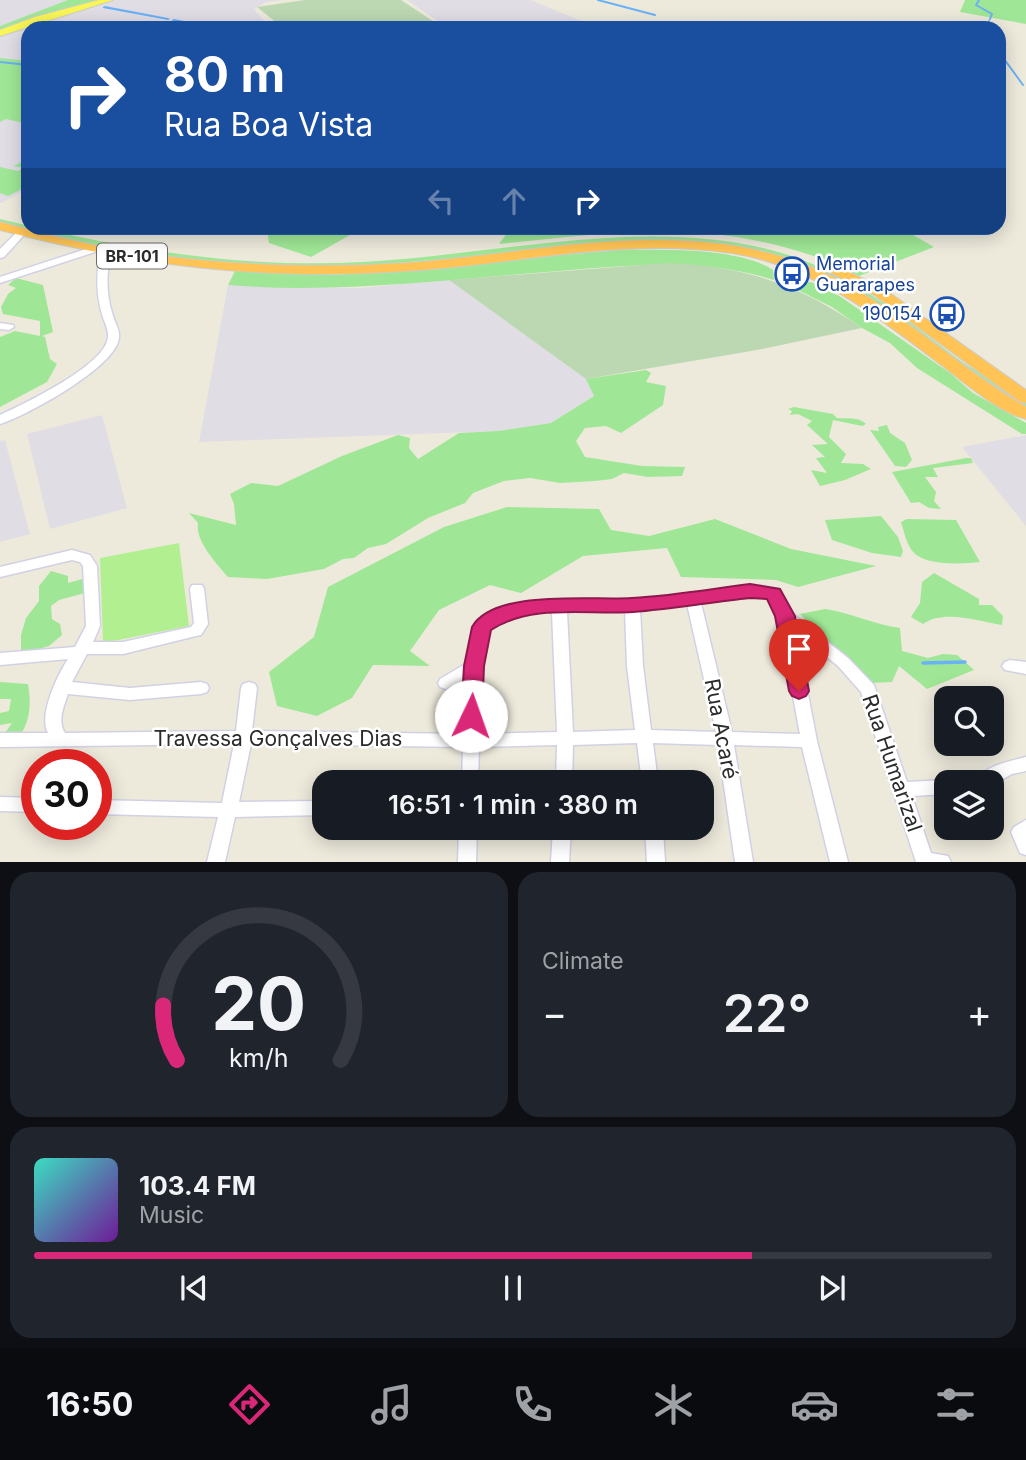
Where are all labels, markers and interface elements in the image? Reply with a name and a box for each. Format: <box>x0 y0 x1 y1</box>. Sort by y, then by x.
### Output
text: 80 m <box>164 45 285 104</box>
icon: right <box>49 49 140 140</box>
text: Rua Boa Vista <box>164 105 373 144</box>
icon: left <box>422 182 460 220</box>
icon: ahead <box>495 182 533 220</box>
icon: right <box>568 182 606 220</box>
road number: BR-101 <box>97 244 167 268</box>
place label: Memorial Guararapes <box>816 253 915 295</box>
bus stop icon: Memorial Guararapes <box>773 255 811 293</box>
bus stop icon: 190154 <box>928 295 966 333</box>
place label: 190154 <box>862 303 922 324</box>
pin <box>769 619 829 691</box>
icon: arrive <box>780 630 818 668</box>
street label: Rua Acaré <box>699 676 743 781</box>
position arrow <box>434 679 508 753</box>
map controls <box>934 686 1004 840</box>
button: search <box>934 686 1004 756</box>
street label: Rua Humarizal <box>857 691 928 835</box>
street label: Travessa Gonçalves Dias <box>154 726 402 751</box>
speed limit sign: 30 <box>21 749 112 840</box>
button: layers <box>934 770 1004 840</box>
text: 16:51 · 1 min · 380 m <box>388 789 638 820</box>
text: Climate <box>542 947 624 975</box>
text: 20 <box>212 960 306 1049</box>
text: 22° <box>723 982 811 1045</box>
text: − <box>542 990 567 1036</box>
text: + <box>967 990 992 1036</box>
text: km/h <box>229 1043 289 1073</box>
text: 103.4 FM <box>139 1170 256 1201</box>
text: Music <box>139 1201 204 1229</box>
icon: previous <box>175 1269 213 1307</box>
icon: pause <box>494 1269 532 1307</box>
icon: next <box>813 1269 851 1307</box>
icon: directions <box>225 1380 274 1429</box>
icon: music <box>367 1380 416 1429</box>
icon: phone <box>508 1380 557 1429</box>
icon: climate <box>649 1380 698 1429</box>
icon: car <box>790 1380 839 1429</box>
icon: filters <box>931 1380 980 1429</box>
text: 16:50 <box>46 1385 133 1424</box>

